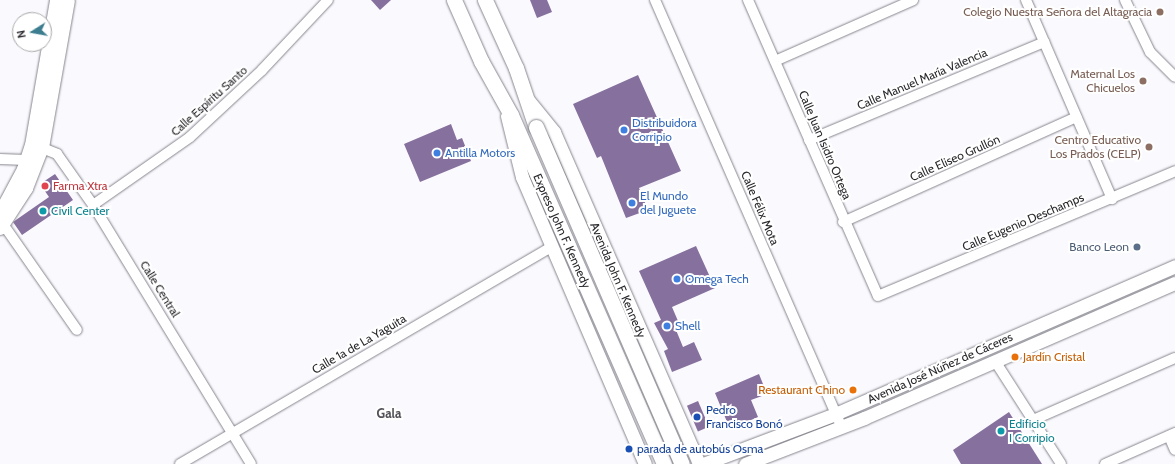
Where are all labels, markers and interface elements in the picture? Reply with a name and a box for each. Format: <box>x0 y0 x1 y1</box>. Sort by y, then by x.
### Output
place label: Colegio Nuestra Señora del Altagracia <box>963 5 1152 19</box>
marker: Colegio Nuestra Señora del Altagracia <box>1155 7 1165 17</box>
north arrow <box>12 12 52 52</box>
text: N <box>14 29 29 39</box>
street label: Calle Manuel María Valencia <box>855 45 989 113</box>
street label: Calle Espíritu Santo <box>168 63 250 139</box>
place label: Maternal Los Chicuelos <box>1070 67 1135 95</box>
marker: Maternal Los Chicuelos <box>1138 76 1148 86</box>
street label: Calle Juan Isidro Ortega <box>796 88 854 202</box>
place label: Distribuidora Corripio <box>632 116 697 144</box>
marker: Distribuidora Corripio <box>619 125 629 135</box>
street label: Calle Eliseo Grullón <box>908 132 1002 184</box>
place label: Centro Educativo Los Prados (CELP) <box>1050 133 1141 161</box>
marker: Centro Educativo Los Prados (CELP) <box>1144 142 1154 152</box>
place label: Antilla Motors <box>445 146 515 160</box>
marker: Antilla Motors <box>432 148 442 158</box>
street label: Calle Félix Mota <box>738 169 782 247</box>
street label: Expreso John F. Kennedy <box>530 171 594 291</box>
place label: Farma Xtra <box>53 179 107 193</box>
marker: Farma Xtra <box>40 181 50 191</box>
place label: El Mundo del Juguete <box>640 189 696 217</box>
street label: Calle Eugenio Deschamps <box>960 190 1086 254</box>
marker: El Mundo del Juguete <box>627 198 637 208</box>
place label: Civil Center <box>51 204 109 218</box>
marker: Civil Center <box>38 206 48 216</box>
street label: Avenida John F. Kennedy <box>587 220 649 340</box>
place label: Banco Leon <box>1069 240 1129 254</box>
marker: Banco Leon <box>1132 242 1142 252</box>
street label: Calle Central <box>137 258 183 320</box>
place label: Omega Tech <box>685 272 749 286</box>
marker: Omega Tech <box>672 274 682 284</box>
street label: Calle 1a de La Yaguita <box>309 311 409 377</box>
place label: Shell <box>675 319 700 333</box>
marker: Shell <box>662 321 672 331</box>
street label: Avenida José Núñez de Cáceres <box>865 329 1015 407</box>
place label: Jardín Cristal <box>1023 350 1085 364</box>
marker: Jardín Cristal <box>1010 352 1020 362</box>
place label: Restaurant Chino <box>758 383 845 397</box>
marker: Restaurant Chino <box>848 385 858 395</box>
place label: Pedro Francisco Bonó <box>706 403 783 431</box>
district label: Gala <box>377 405 401 421</box>
marker: Pedro Francisco Bonó <box>691 411 703 423</box>
place label: Edificio I Corripio <box>1009 417 1055 445</box>
marker: Edificio I Corripio <box>996 426 1006 436</box>
place label: parada de autobús Osma <box>637 442 763 456</box>
marker: parada de autobús Osma <box>624 444 634 454</box>

